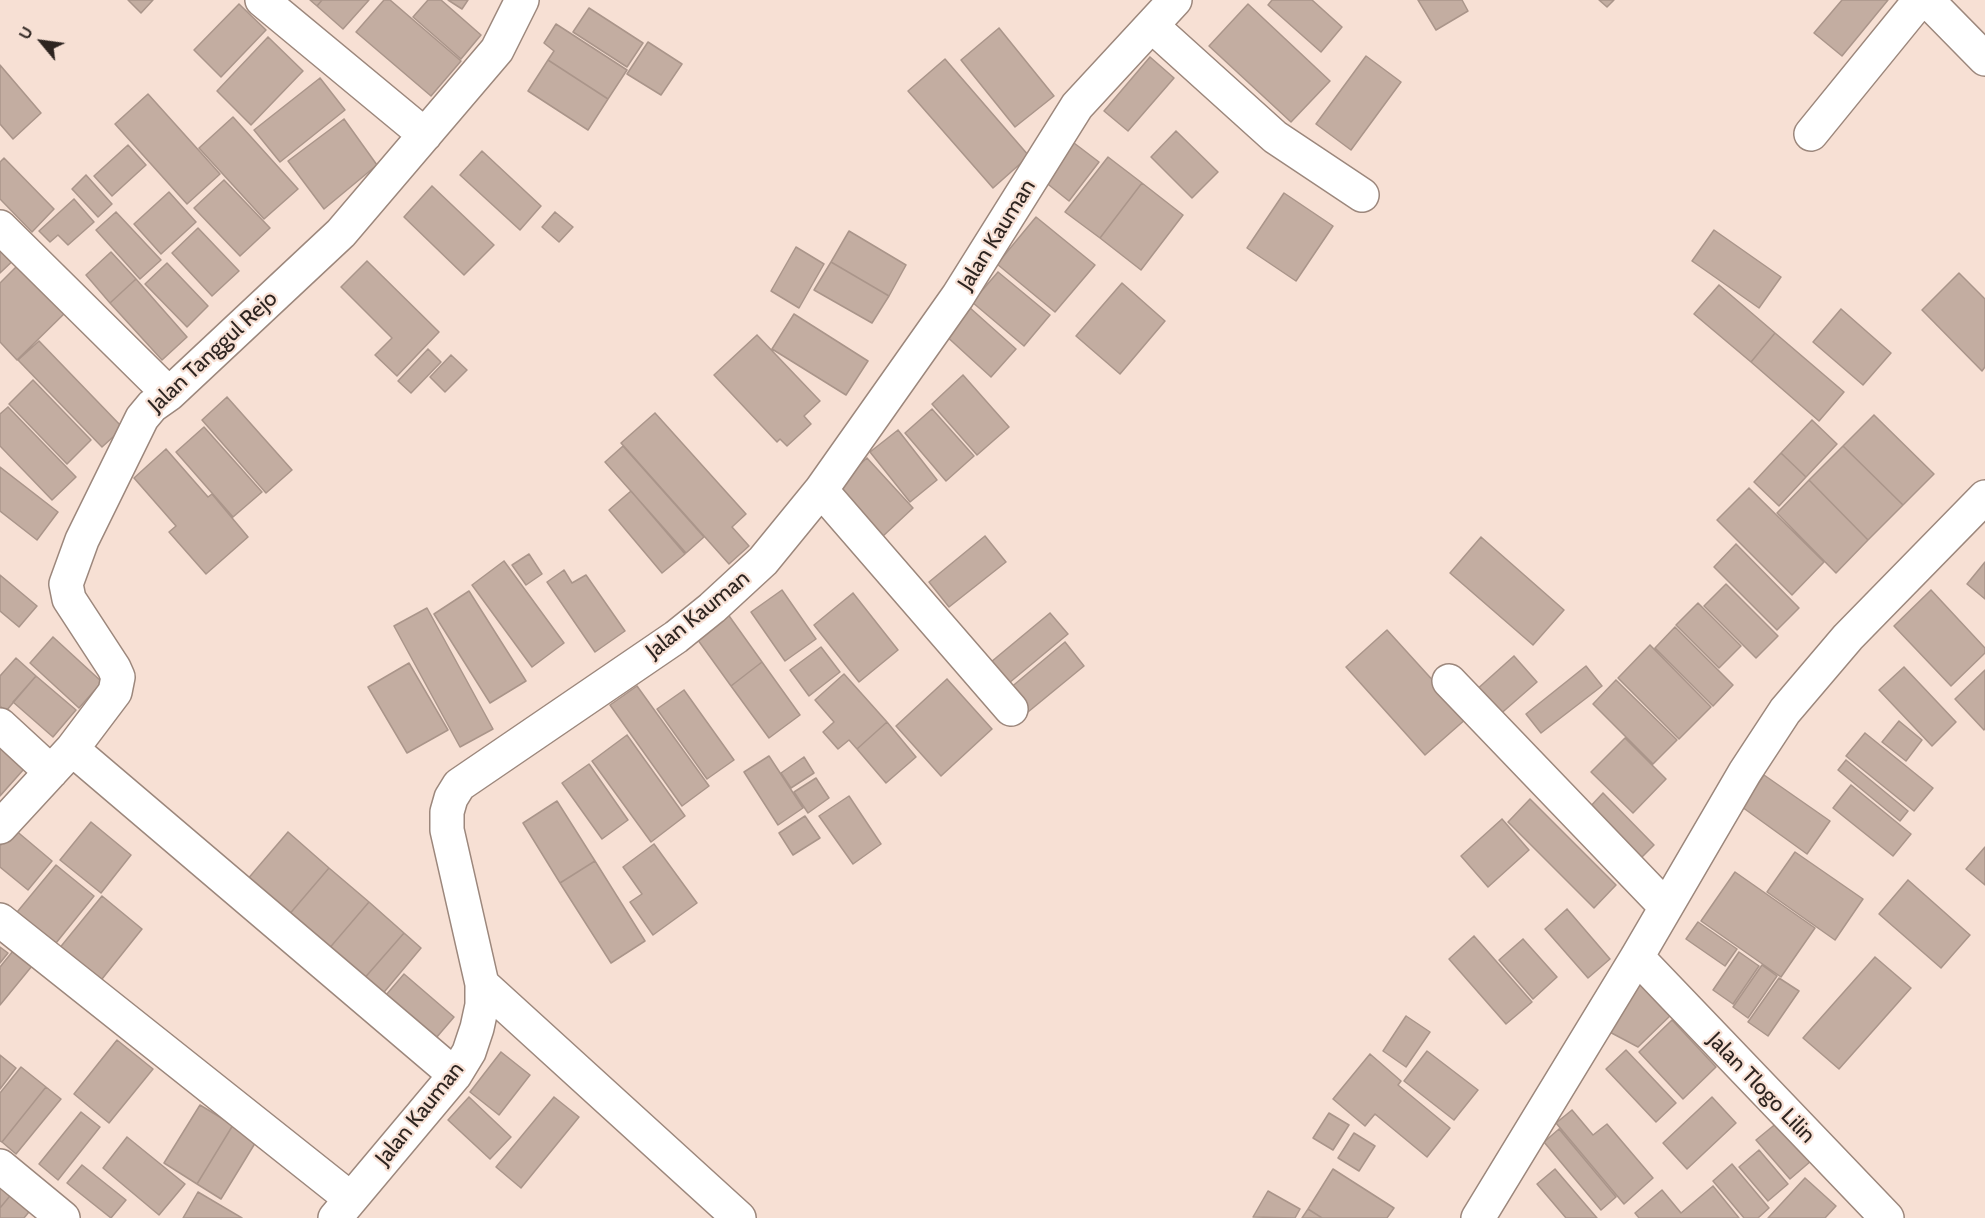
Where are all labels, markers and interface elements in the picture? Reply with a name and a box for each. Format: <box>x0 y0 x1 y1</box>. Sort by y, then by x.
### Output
north arrow <box>12 12 72 72</box>
text: U <box>15 23 37 43</box>
street label: Jalan Kauman <box>953 175 1041 295</box>
street label: Jalan Tanggul Rejo <box>143 286 283 418</box>
street label: Jalan Kauman <box>641 565 755 665</box>
street label: Jalan Tlogo Lilin <box>1702 1027 1820 1149</box>
street label: Jalan Kauman <box>370 1057 470 1171</box>

